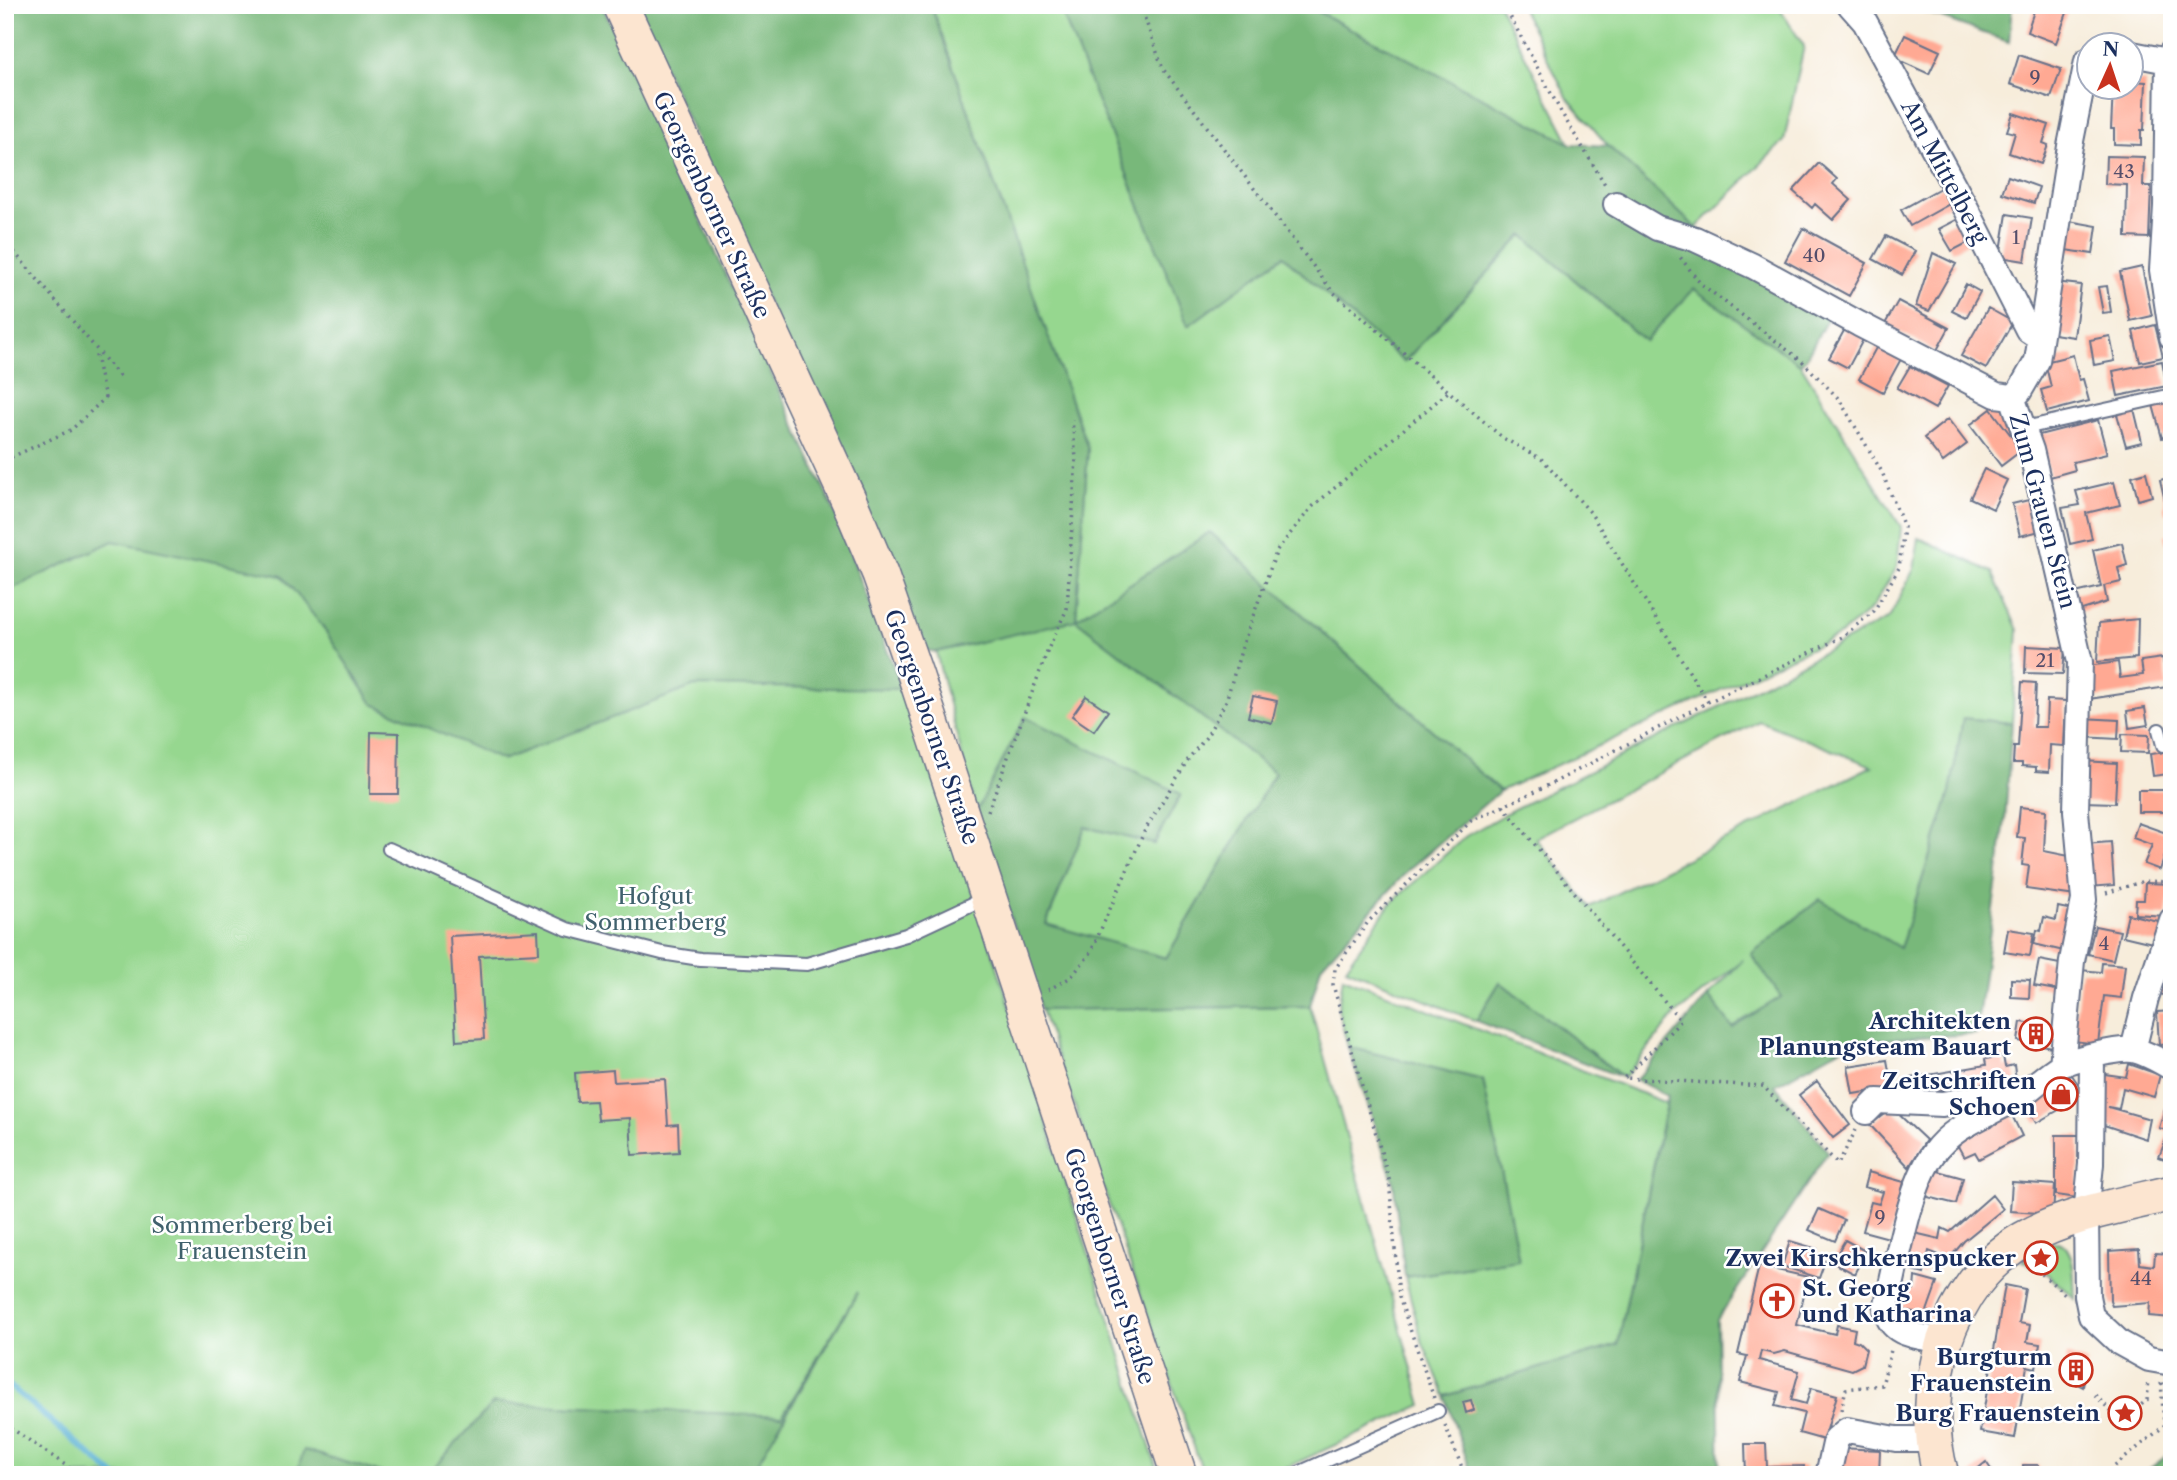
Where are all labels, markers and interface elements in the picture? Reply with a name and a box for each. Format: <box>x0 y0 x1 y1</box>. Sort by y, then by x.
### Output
north arrow <box>2076 32 2146 102</box>
text: N <box>2102 38 2120 61</box>
house number: 9 <box>2029 66 2041 89</box>
street label: Georgenborner Straße <box>647 87 777 323</box>
street label: Am Mittelberg <box>1895 94 1995 250</box>
house number: 43 <box>2113 160 2135 183</box>
house number: 1 <box>2012 226 2020 249</box>
house number: 40 <box>1802 244 1826 267</box>
street label: Zum Grauen Stein <box>2003 410 2083 612</box>
street label: Georgenborner Straße <box>879 606 985 848</box>
house number: 21 <box>2036 649 2054 672</box>
park label: Hofgut Sommerberg <box>584 882 727 936</box>
house number: 4 <box>2099 932 2110 955</box>
place label: Architekten Planungsteam Bauart <box>1759 1007 2012 1061</box>
building icon: Architekten Planungsteam Bauart <box>2017 1015 2055 1053</box>
place label: Zeitschriften Schoen <box>1882 1067 2036 1121</box>
shop icon: Zeitschriften Schoen <box>2042 1075 2080 1113</box>
street label: Georgenborner Straße <box>1058 1144 1162 1388</box>
house number: 9 <box>1874 1206 1886 1229</box>
park label: Sommerberg bei Frauenstein <box>151 1211 333 1265</box>
place icon: Zwei Kirschkernspucker <box>2022 1239 2060 1277</box>
place label: Zwei Kirschkernspucker <box>1726 1244 2017 1272</box>
house number: 44 <box>2130 1267 2152 1290</box>
place label: St. Georg und Katharina <box>1802 1274 1973 1328</box>
church icon: St. Georg und Katharina <box>1758 1282 1796 1320</box>
place label: Burgturm Frauenstein <box>1910 1343 2052 1397</box>
building icon: Burgturm Frauenstein <box>2057 1351 2095 1389</box>
place icon: Burg Frauenstein <box>2106 1394 2144 1432</box>
place label: Burg Frauenstein <box>1896 1399 2100 1427</box>

